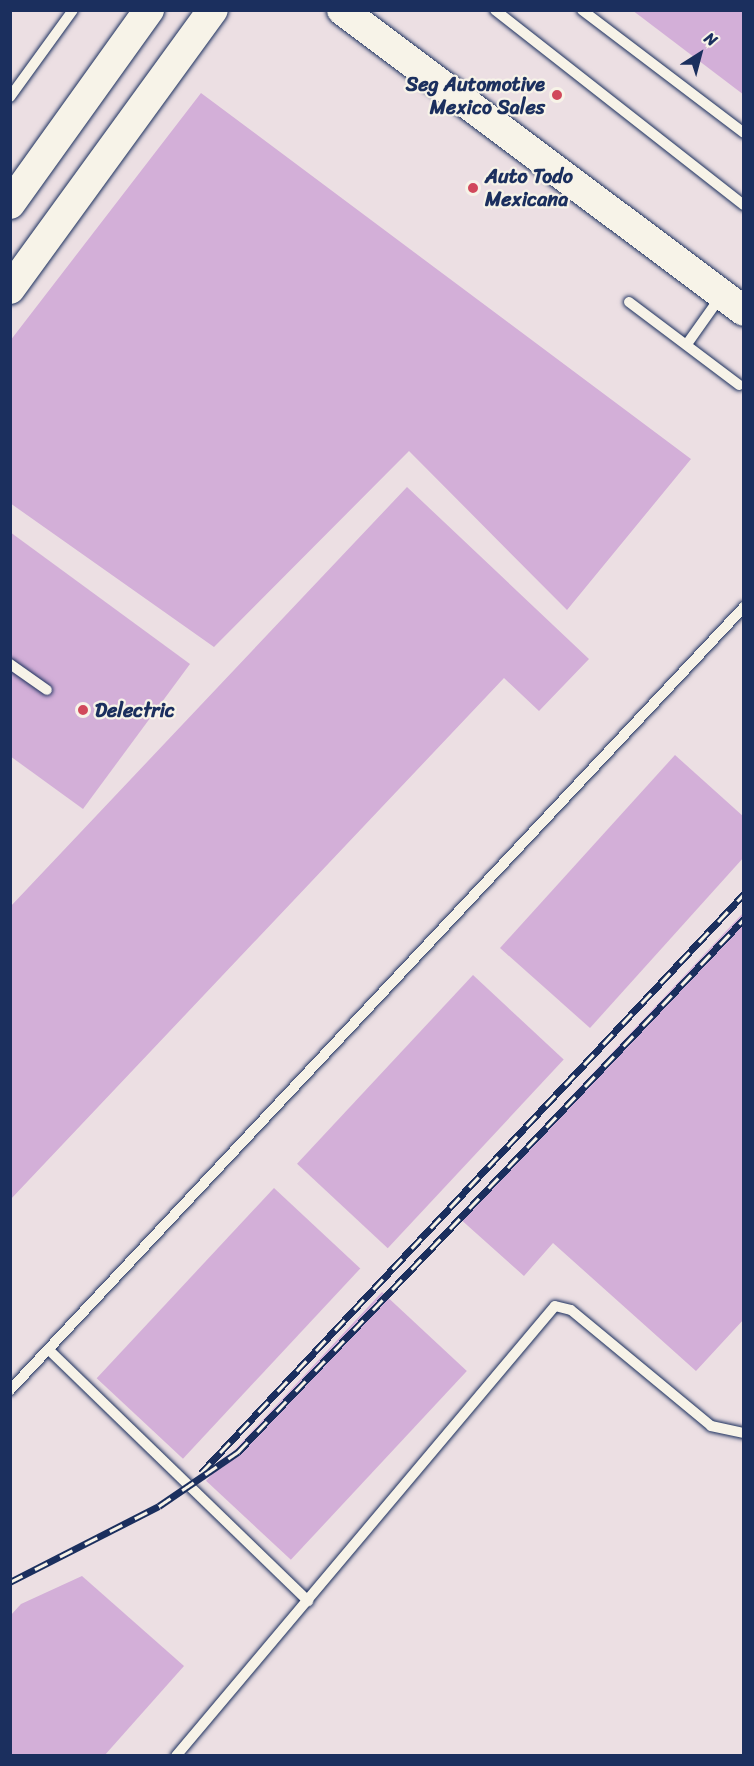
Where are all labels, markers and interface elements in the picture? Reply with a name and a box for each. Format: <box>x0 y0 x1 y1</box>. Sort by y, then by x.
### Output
north arrow <box>670 24 730 84</box>
text: N <box>698 24 724 54</box>
place label: Seg Automotive Mexico Sales <box>406 72 545 119</box>
marker: Seg Automotive Mexico Sales <box>550 88 564 102</box>
place label: Auto Todo Mexicana <box>485 164 573 211</box>
marker: Auto Todo Mexicana <box>466 181 480 195</box>
place label: Delectric <box>95 698 175 722</box>
marker: Delectric <box>76 703 90 717</box>

